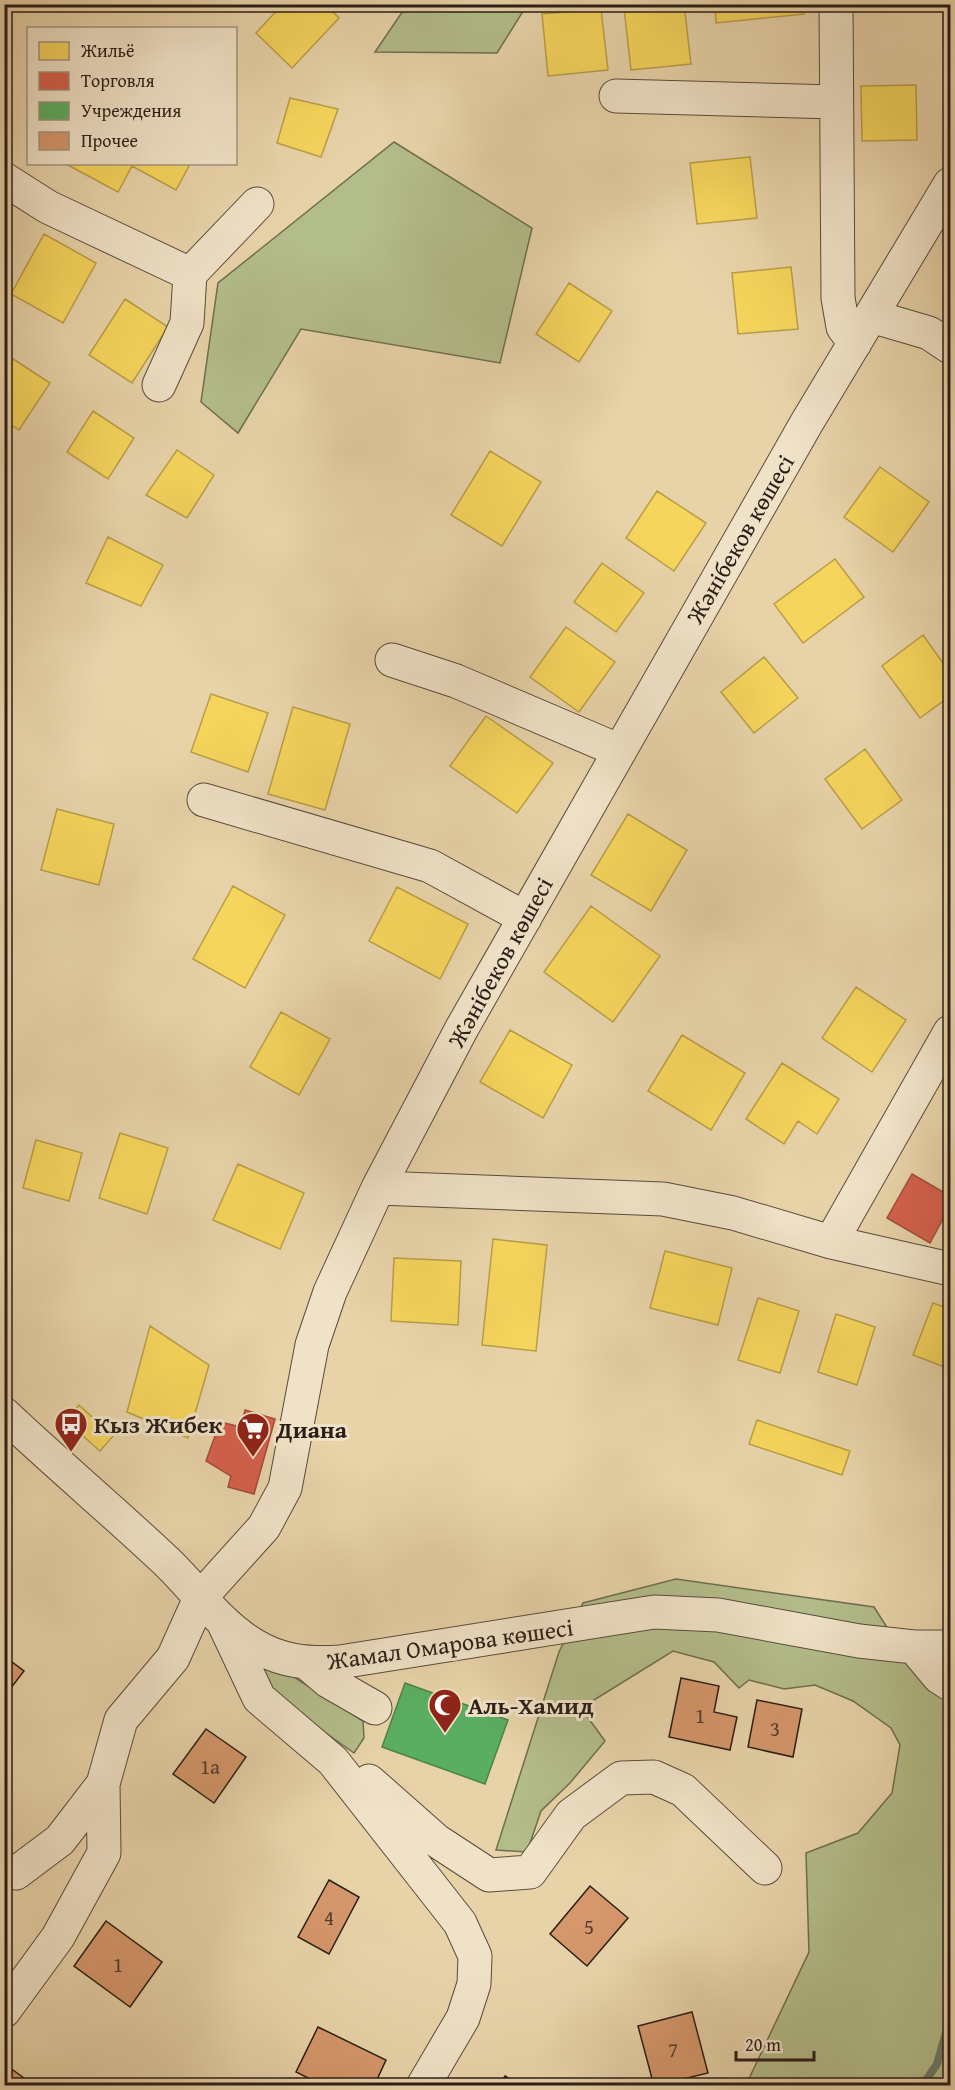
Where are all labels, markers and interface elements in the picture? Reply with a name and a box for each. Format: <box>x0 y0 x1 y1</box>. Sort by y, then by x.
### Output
legend <box>27 27 237 165</box>
text: Жильё <box>80 37 135 64</box>
text: Торговля <box>81 67 155 94</box>
text: Учреждения <box>81 97 181 124</box>
text: Прочее <box>81 127 138 154</box>
street label: Жәнібеков көшесі <box>677 448 803 631</box>
street label: Жәнібеков көшесі <box>438 870 562 1054</box>
bus stop icon: Кыз Жибек <box>53 1406 89 1453</box>
place label: Кыз Жибек <box>94 1407 223 1442</box>
supermarket icon: Диана <box>235 1411 271 1458</box>
place label: Диана <box>275 1412 348 1447</box>
street label: Жамал Омарова көшесі <box>324 1609 576 1679</box>
mosque icon: Аль-Хамид <box>427 1687 463 1734</box>
place label: Аль-Хамид <box>468 1688 594 1723</box>
house number: 1 <box>695 1700 705 1731</box>
house number: 3 <box>770 1713 780 1744</box>
house number: 1а <box>200 1751 220 1782</box>
house number: 4 <box>324 1902 334 1933</box>
house number: 5 <box>584 1911 594 1942</box>
house number: 1 <box>113 1949 123 1980</box>
scale bar <box>736 2024 814 2062</box>
text: 20 m <box>745 2031 781 2058</box>
house number: 7 <box>668 2034 678 2065</box>

